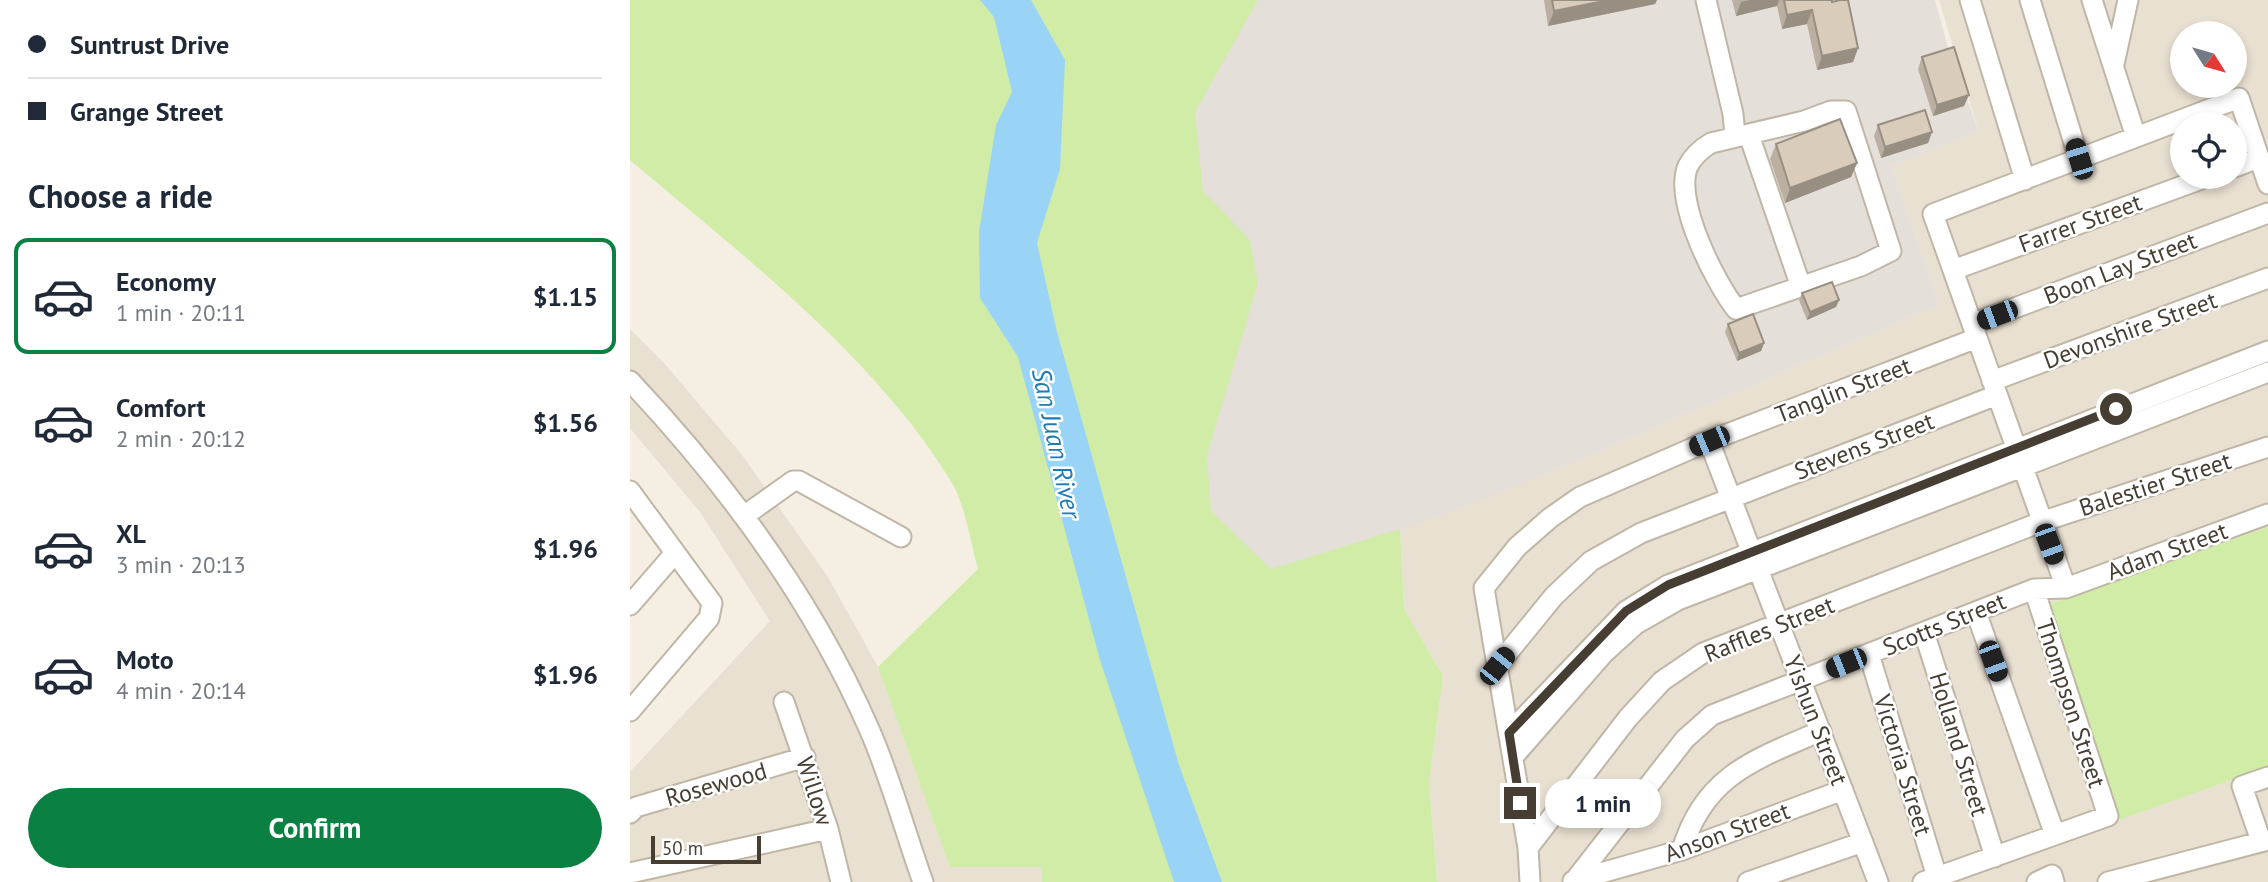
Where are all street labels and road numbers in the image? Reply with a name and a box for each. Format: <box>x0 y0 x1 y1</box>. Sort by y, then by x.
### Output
street label: Farrer Street <box>2014 186 2146 260</box>
street label: Boon Lay Street <box>2039 225 2201 311</box>
street label: Devonshire Street <box>2039 284 2221 376</box>
street label: Tanglin Street <box>1771 350 1915 430</box>
street label: Stevens Street <box>1790 405 1938 487</box>
street label: Balestier Street <box>2075 445 2235 523</box>
street label: Adam Street <box>2102 515 2232 587</box>
street label: Scotts Street <box>1878 585 2010 663</box>
street label: Raffles Street <box>1699 589 1839 669</box>
street label: Thompson Street <box>2029 615 2113 791</box>
street label: Yishun Street <box>1777 651 1855 789</box>
street label: Holland Street <box>1922 668 1996 820</box>
street label: Victoria Street <box>1867 690 1939 839</box>
street label: Willow <box>789 753 841 830</box>
street label: Rosewood <box>662 755 770 813</box>
street label: Anson Street <box>1660 795 1794 869</box>

